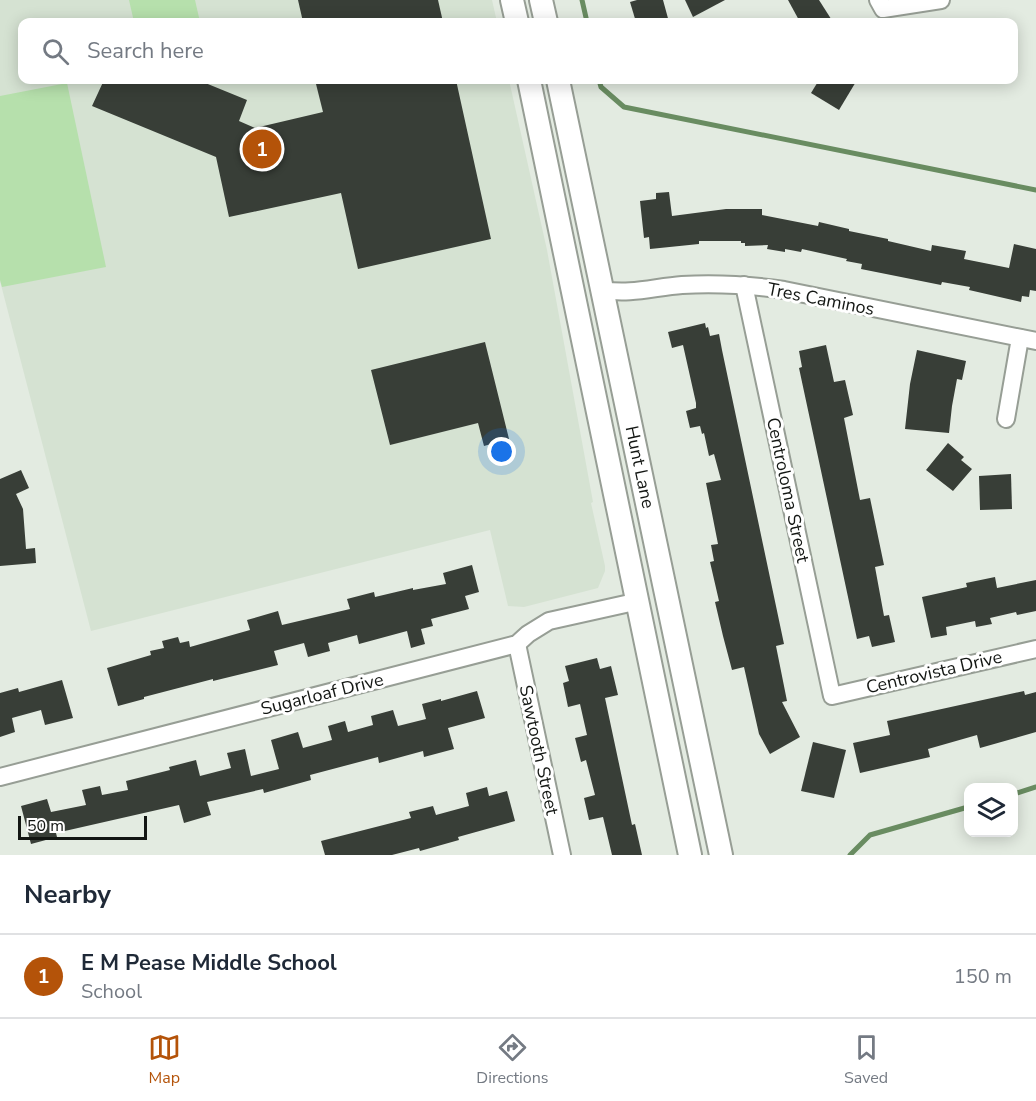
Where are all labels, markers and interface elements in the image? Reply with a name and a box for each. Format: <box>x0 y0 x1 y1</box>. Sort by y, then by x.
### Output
search box <box>18 18 1018 84</box>
icon: search <box>39 35 72 68</box>
text: Search here <box>87 36 204 66</box>
pin: 1 <box>242 126 282 172</box>
street label: Tres Caminos <box>765 277 877 321</box>
street label: Centroloma Street <box>761 415 815 565</box>
street label: Hunt Lane <box>620 423 660 511</box>
your location <box>487 437 516 466</box>
street label: Centrovista Drive <box>864 645 1004 699</box>
street label: Sugarloaf Drive <box>258 667 386 721</box>
street label: Sawtooth Street <box>514 683 565 818</box>
map controls <box>964 783 1018 837</box>
button: layers <box>964 783 1018 837</box>
scale bar <box>18 813 147 840</box>
text: 50 m <box>27 815 64 837</box>
text: Nearby <box>24 877 111 912</box>
text: E M Pease Middle School <box>81 948 337 978</box>
text: 1 <box>38 963 50 990</box>
text: 150 m <box>954 963 1012 990</box>
text: School <box>81 978 142 1005</box>
tab: Map <box>148 1031 181 1089</box>
tab: Directions <box>476 1031 548 1089</box>
tab: Saved <box>844 1031 888 1089</box>

